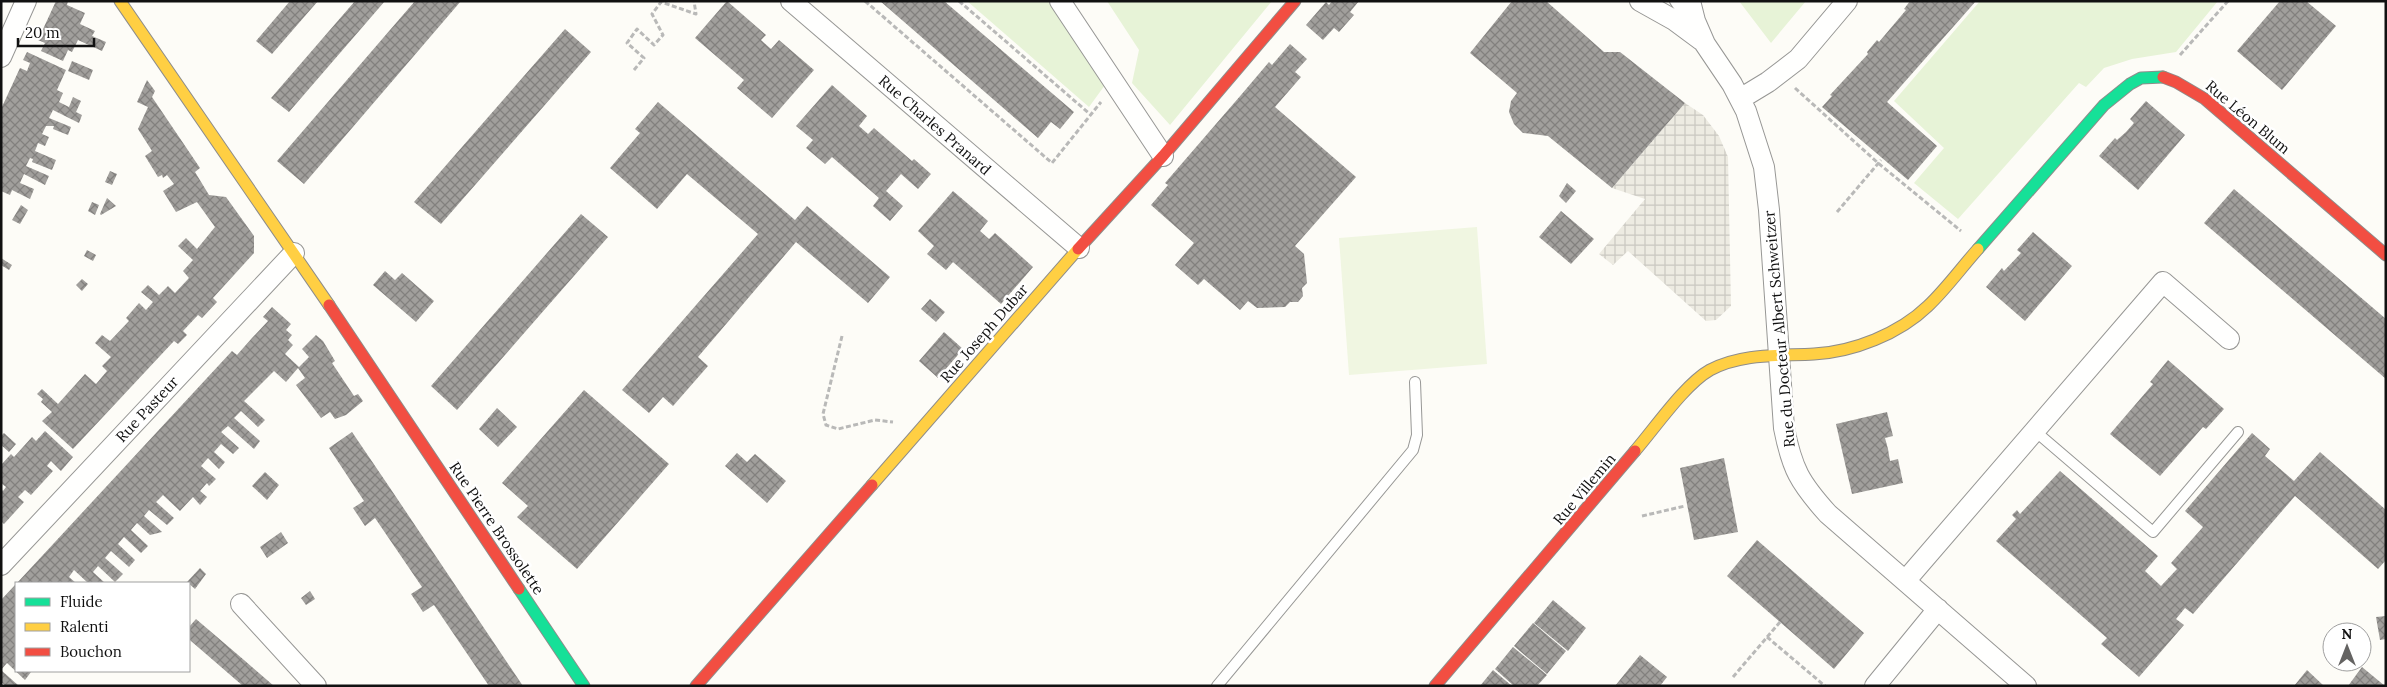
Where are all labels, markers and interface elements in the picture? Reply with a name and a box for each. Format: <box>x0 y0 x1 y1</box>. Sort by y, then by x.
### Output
scale bar <box>18 15 94 47</box>
text: 20 m <box>25 23 60 42</box>
street label: Rue Charles Pranard <box>875 71 995 179</box>
street label: Rue Léon Blum <box>2202 76 2294 158</box>
street label: Rue du Docteur Albert Schweitzer <box>1759 209 1799 448</box>
street label: Rue Joseph Dubar <box>936 279 1032 386</box>
street label: Rue Pasteur <box>112 372 183 446</box>
street label: Rue Villemin <box>1549 449 1619 529</box>
street label: Rue Pierre Brossolette <box>446 458 548 598</box>
legend <box>15 582 190 672</box>
text: Fluide <box>60 592 103 611</box>
text: Ralenti <box>60 617 108 636</box>
north arrow <box>2322 622 2372 672</box>
text: N <box>2342 625 2353 643</box>
text: Bouchon <box>60 642 122 661</box>

